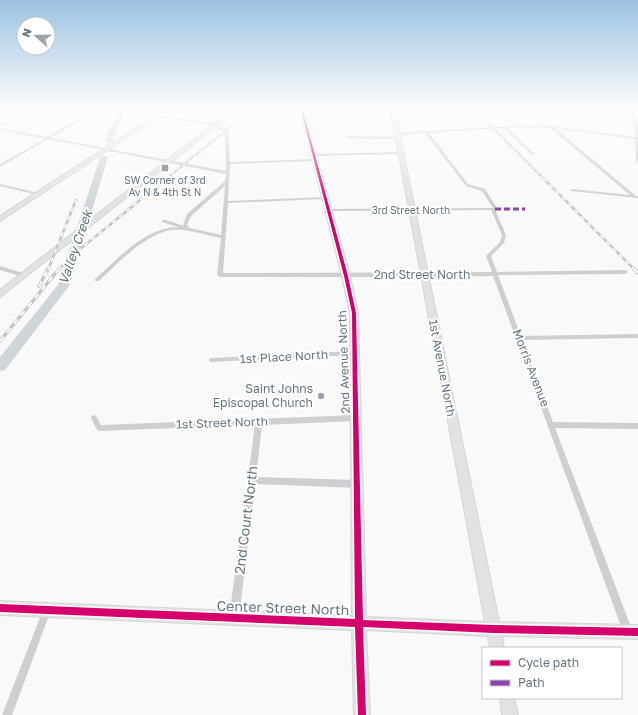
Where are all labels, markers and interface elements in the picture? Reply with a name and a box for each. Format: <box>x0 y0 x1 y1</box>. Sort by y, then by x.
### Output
north arrow <box>16 16 56 56</box>
text: N <box>19 26 34 39</box>
marker: SW Corner of 3rd Av N & 4th St N <box>160 163 170 173</box>
place label: SW Corner of 3rd Av N & 4th St N <box>124 174 206 198</box>
street label: 3rd Street North <box>372 204 450 216</box>
water label: Valley Creek <box>55 206 96 286</box>
street label: 2nd Street North <box>374 267 470 282</box>
street label: 2nd Avenue North <box>334 310 353 414</box>
street label: 1st Avenue North <box>426 318 459 418</box>
street label: Morris Avenue <box>510 327 553 409</box>
street label: 1st Place North <box>239 347 329 366</box>
place label: Saint Johns Episcopal Church <box>213 381 313 410</box>
marker: Saint Johns Episcopal Church <box>316 391 326 401</box>
street label: 1st Street North <box>176 413 268 432</box>
street label: 2nd Court North <box>230 465 261 575</box>
street label: Center Street North <box>216 597 350 618</box>
legend <box>482 647 622 699</box>
text: Cycle path <box>518 655 579 670</box>
text: Path <box>518 675 545 690</box>

